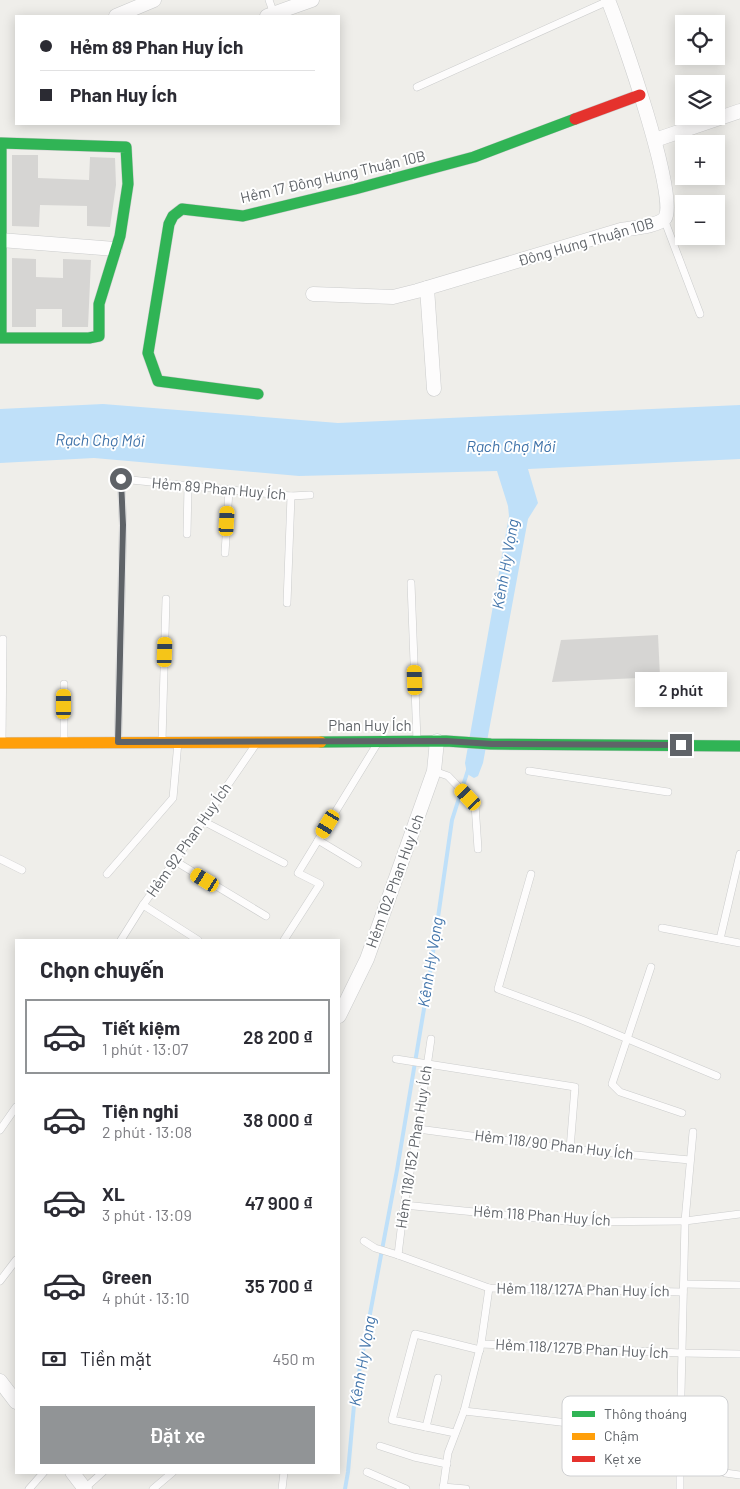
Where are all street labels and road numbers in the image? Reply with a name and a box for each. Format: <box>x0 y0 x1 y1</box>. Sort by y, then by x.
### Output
street label: Hẻm 17 Đông Hưng Thuận 10B <box>238 146 427 206</box>
street label: Đông Hưng Thuận 10B <box>516 213 656 269</box>
street label: Hẻm 89 Phan Huy Ích <box>151 473 287 503</box>
street label: Phan Huy Ích <box>328 716 412 734</box>
street label: Hẻm 92 Phan Huy Ích <box>142 779 234 900</box>
street label: Hẻm 102 Phan Huy Ích <box>361 811 427 950</box>
street label: Hẻm 118/152 Phan Huy Ích <box>391 1064 435 1230</box>
street label: Hẻm 118/90 Phan Huy Ích <box>474 1125 635 1163</box>
street label: Hẻm 118 Phan Huy Ích <box>473 1201 611 1229</box>
street label: Hẻm 118/127A Phan Huy Ích <box>496 1278 670 1300</box>
street label: Hẻm 118/127B Phan Huy Ích <box>495 1334 669 1362</box>

